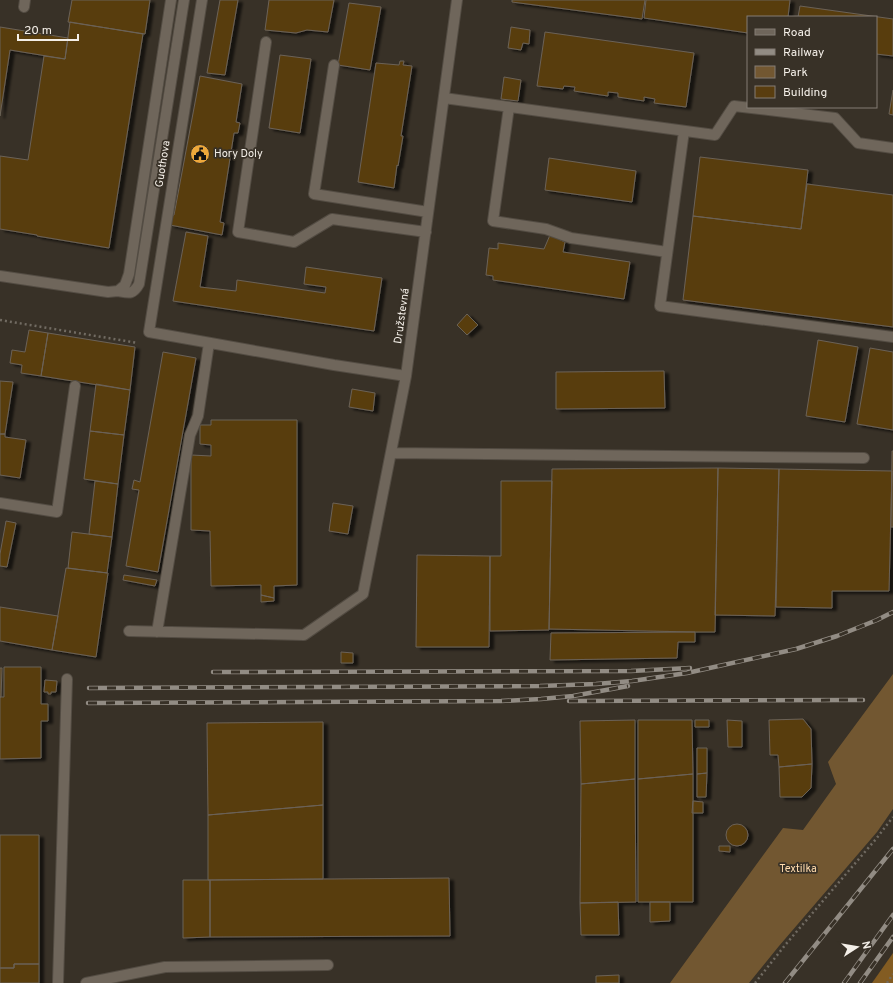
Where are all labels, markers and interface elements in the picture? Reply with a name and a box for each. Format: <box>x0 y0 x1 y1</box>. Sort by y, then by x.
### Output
scale bar <box>18 16 78 42</box>
legend <box>747 16 877 108</box>
text: 20 m <box>24 23 52 39</box>
text: Road <box>783 25 811 41</box>
text: Railway <box>783 45 824 61</box>
text: Park <box>783 65 808 81</box>
text: Building <box>783 85 827 101</box>
street label: Guothova <box>152 139 174 188</box>
public building icon: Hory Doly <box>189 143 211 165</box>
place label: Hory Doly <box>214 147 263 161</box>
street label: Družstevná <box>391 287 413 345</box>
park label: Textilka <box>779 862 817 876</box>
north arrow <box>837 927 877 967</box>
text: N <box>858 940 873 950</box>

